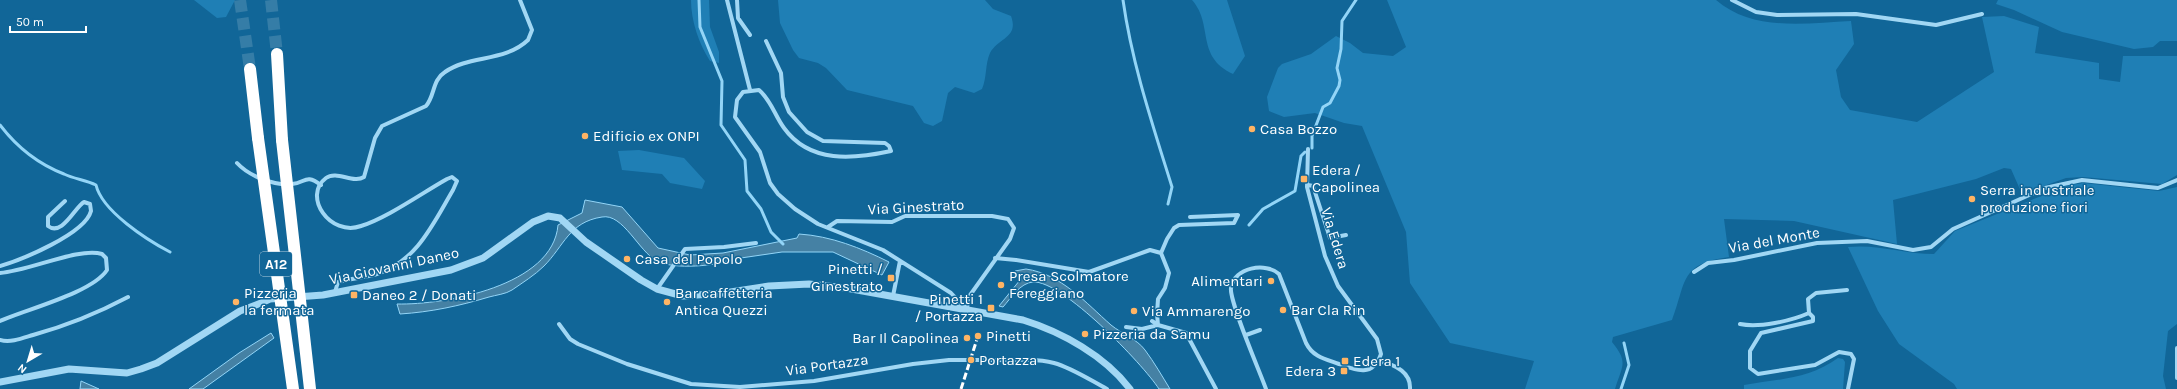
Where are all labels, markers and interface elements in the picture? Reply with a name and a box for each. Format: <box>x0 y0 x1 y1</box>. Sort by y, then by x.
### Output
scale bar <box>10 8 86 34</box>
text: 50 m <box>16 15 44 29</box>
place label: Casa Bozzo <box>1260 120 1337 138</box>
marker: Casa Bozzo <box>1247 124 1257 134</box>
place label: Edificio ex ONPI <box>593 127 700 145</box>
marker: Edificio ex ONPI <box>580 131 590 141</box>
place label: Edera / Capolinea <box>1312 161 1380 196</box>
marker: Edera / Capolinea <box>1299 174 1309 184</box>
place label: Serra industriale produzione fiori <box>1980 181 2095 216</box>
marker: Serra industriale produzione fiori <box>1967 194 1977 204</box>
street label: Via Ginestrato <box>867 195 965 219</box>
street label: Via Edera <box>1317 205 1353 271</box>
street label: Via del Monte <box>1727 223 1821 257</box>
street label: Via Giovanni Daneo <box>328 243 460 289</box>
place label: Casa del Popolo <box>635 250 742 268</box>
road number: A12 <box>260 252 292 276</box>
marker: Casa del Popolo <box>622 254 632 264</box>
place label: Pinetti / Ginestrato <box>811 260 883 295</box>
place label: Presa Scolmatore Fereggiano <box>1009 267 1129 302</box>
place label: Alimentari <box>1191 272 1263 290</box>
marker: Pinetti / Ginestrato <box>886 273 896 283</box>
marker: Alimentari <box>1266 276 1276 286</box>
marker: Presa Scolmatore Fereggiano <box>996 280 1006 290</box>
place label: Pizzeria la fermata <box>244 284 314 319</box>
place label: Bar caffetteria Antica Quezzi <box>675 284 773 319</box>
place label: Daneo 2 / Donati <box>362 286 476 304</box>
marker: Daneo 2 / Donati <box>349 290 359 300</box>
place label: Pinetti 1 / Portazza <box>915 290 983 325</box>
marker: Pizzeria la fermata <box>231 297 241 307</box>
marker: Bar caffetteria Antica Quezzi <box>662 297 672 307</box>
place label: Bar Cla Rin <box>1291 301 1366 319</box>
place label: Via Ammarengo <box>1142 302 1251 320</box>
marker: Pinetti 1 / Portazza <box>986 303 996 313</box>
marker: Bar Cla Rin <box>1278 305 1288 315</box>
marker: Via Ammarengo <box>1129 306 1139 316</box>
place label: Pizzeria da Samu <box>1093 325 1211 343</box>
place label: Pinetti <box>986 327 1031 345</box>
place label: Bar Il Capolinea <box>852 329 959 347</box>
marker: Pizzeria da Samu <box>1080 329 1090 339</box>
marker: Pinetti <box>973 331 983 341</box>
marker: Bar Il Capolinea <box>962 333 972 343</box>
north arrow <box>8 341 48 381</box>
street label: Via Portazza <box>785 350 869 380</box>
place label: Portazza <box>979 351 1037 369</box>
place label: Edera 1 <box>1353 352 1400 370</box>
marker: Portazza <box>966 355 976 365</box>
marker: Edera 1 <box>1340 356 1350 366</box>
text: N <box>15 361 29 376</box>
place label: Edera 3 <box>1285 362 1336 380</box>
marker: Edera 3 <box>1339 366 1349 376</box>

